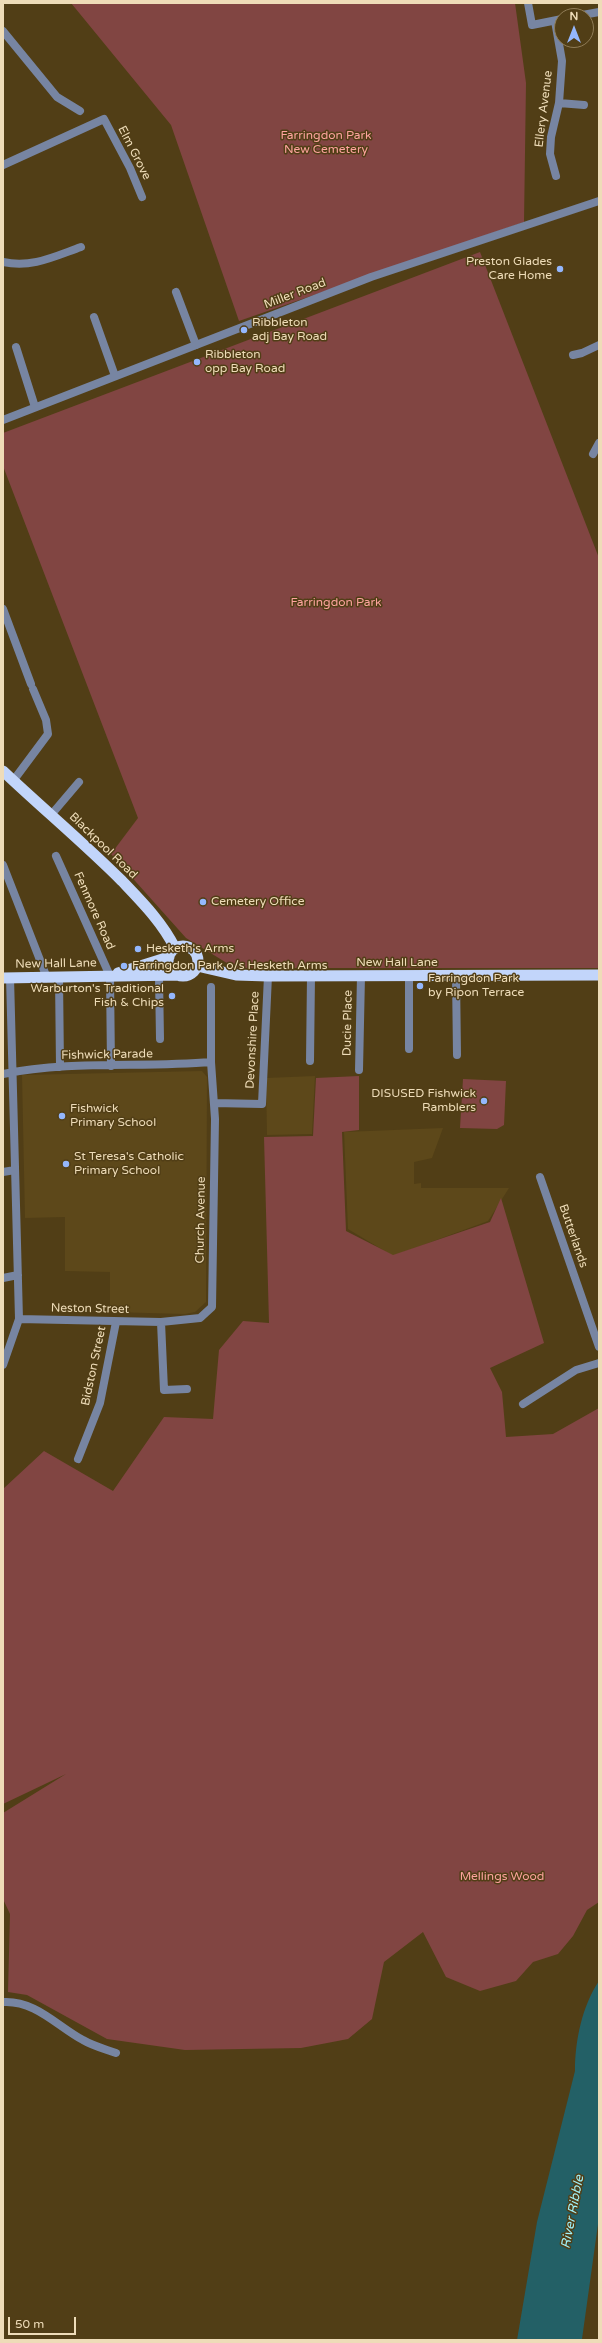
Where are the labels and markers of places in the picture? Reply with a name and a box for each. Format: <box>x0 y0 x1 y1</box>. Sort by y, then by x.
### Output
place label: Preston Glades Care Home <box>466 255 552 283</box>
marker: Preston Glades Care Home <box>555 264 565 274</box>
place label: Ribbleton adj Bay Road <box>252 316 327 344</box>
marker: Ribbleton adj Bay Road <box>239 325 249 335</box>
place label: Ribbleton opp Bay Road <box>205 348 285 376</box>
marker: Ribbleton opp Bay Road <box>192 357 202 367</box>
place label: Cemetery Office <box>211 895 304 909</box>
marker: Cemetery Office <box>198 897 208 907</box>
place label: Hesketh's Arms <box>146 942 234 956</box>
marker: Hesketh's Arms <box>133 944 143 954</box>
place label: Farringdon Park o/s Hesketh Arms <box>132 959 327 973</box>
marker: Farringdon Park o/s Hesketh Arms <box>119 961 129 971</box>
place label: Farringdon Park by Ripon Terrace <box>428 972 524 1000</box>
marker: Farringdon Park by Ripon Terrace <box>415 981 425 991</box>
place label: Warburton's Traditional Fish & Chips <box>30 982 164 1010</box>
marker: Warburton's Traditional Fish & Chips <box>167 991 177 1001</box>
place label: DISUSED Fishwick Ramblers <box>371 1087 476 1115</box>
marker: DISUSED Fishwick Ramblers <box>479 1096 489 1106</box>
place label: Fishwick Primary School <box>70 1102 156 1130</box>
marker: Fishwick Primary School <box>57 1111 67 1121</box>
place label: St Teresa's Catholic Primary School <box>74 1150 184 1178</box>
marker: St Teresa's Catholic Primary School <box>61 1159 71 1169</box>

